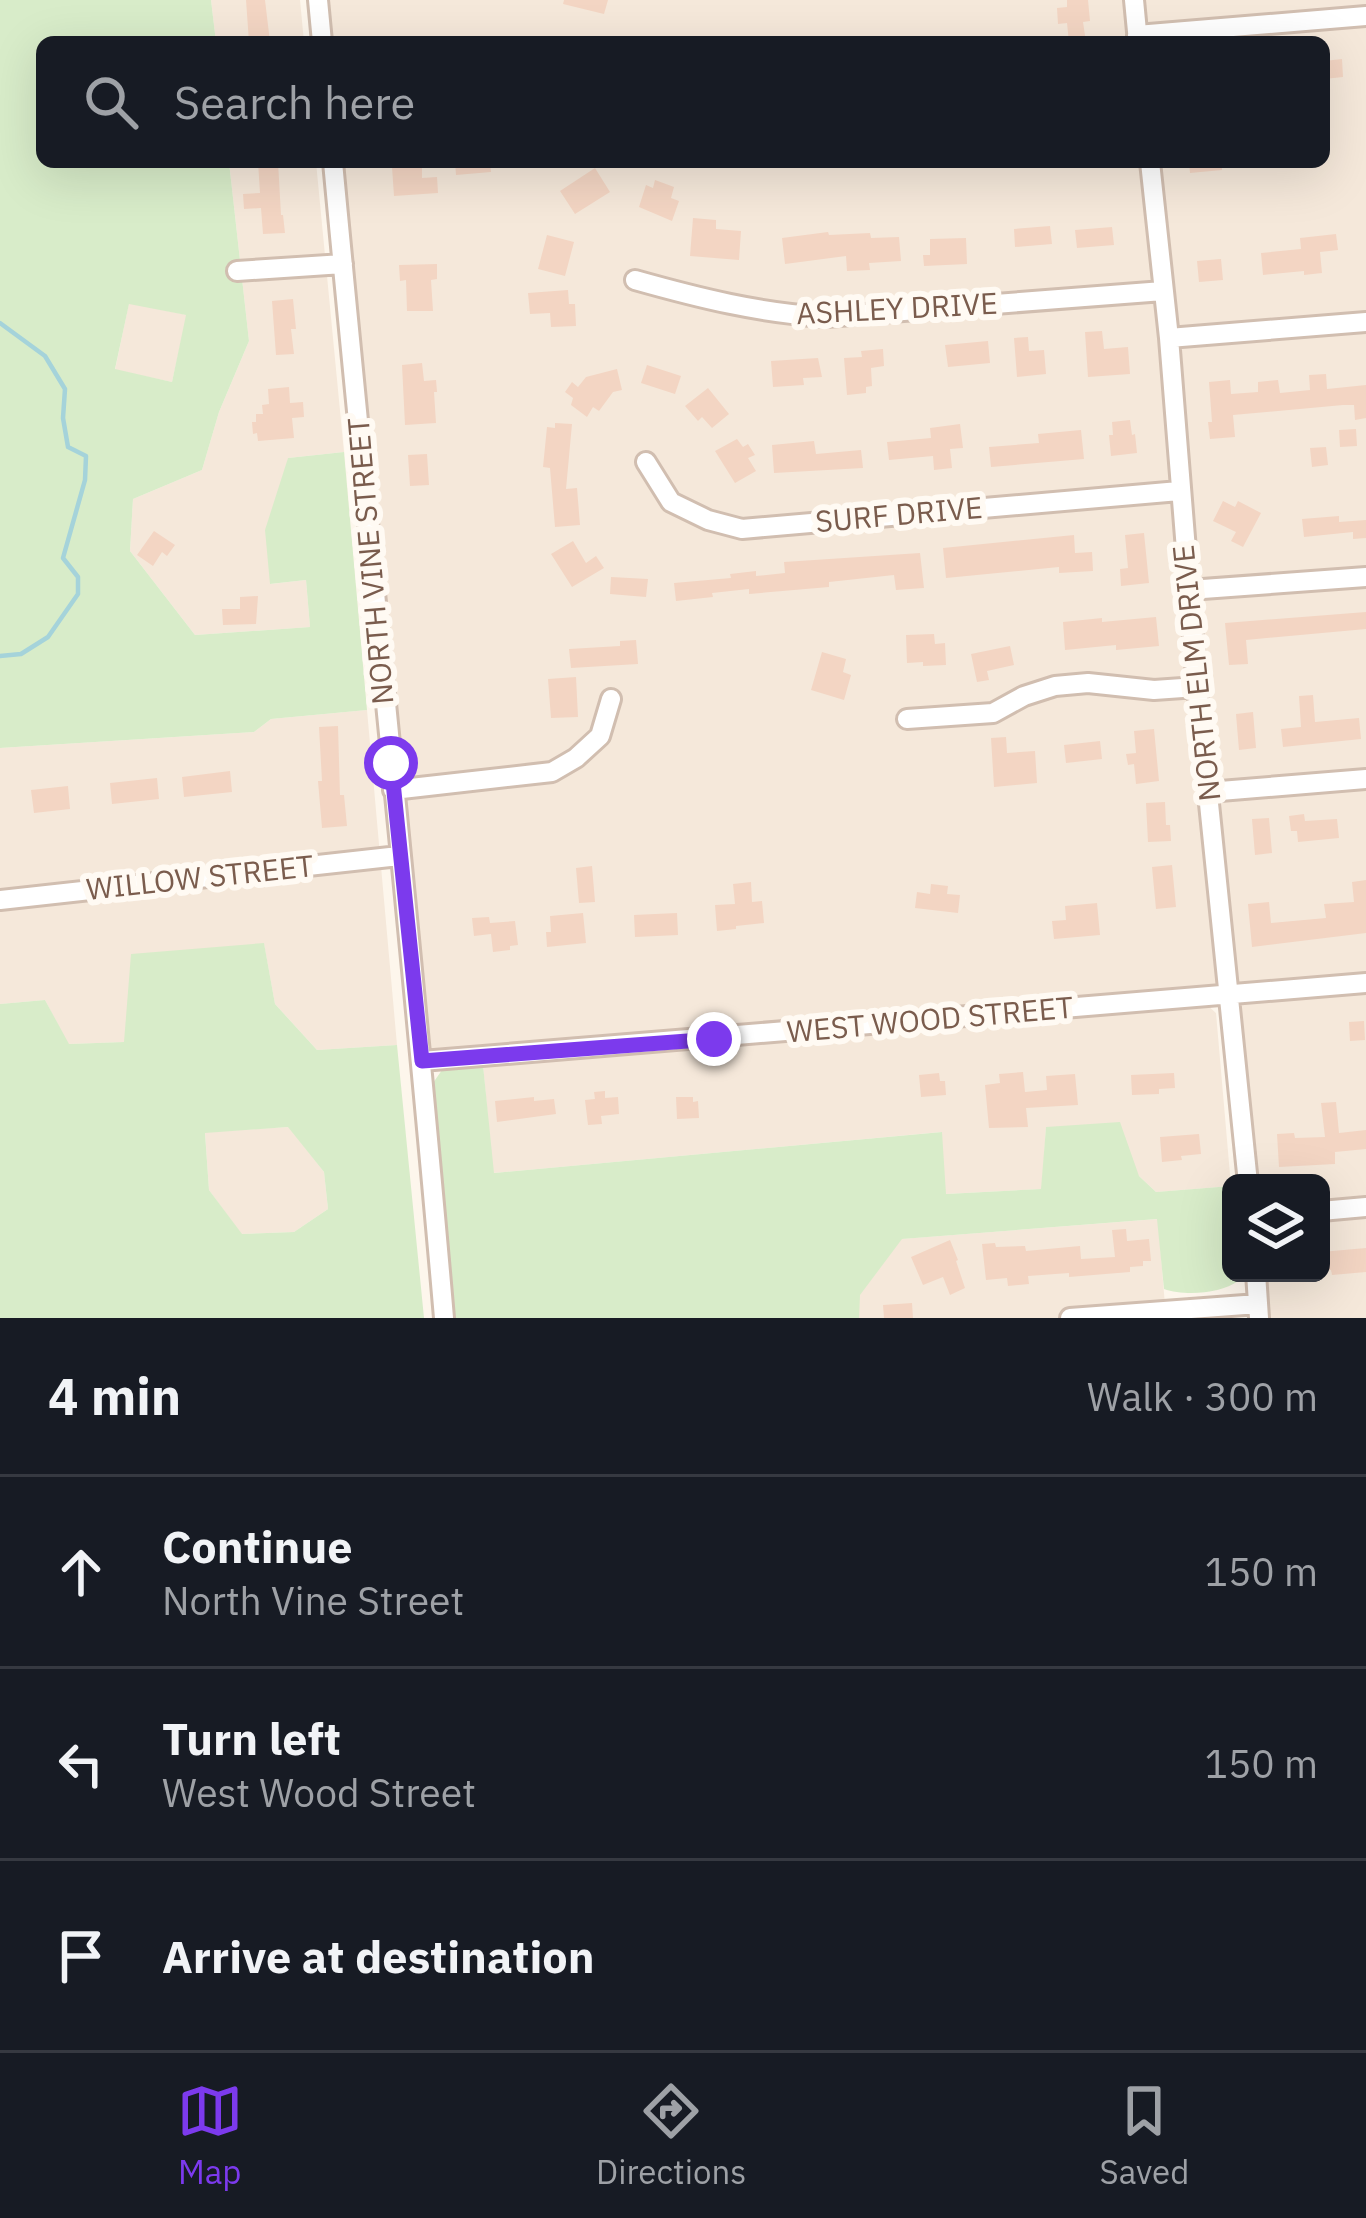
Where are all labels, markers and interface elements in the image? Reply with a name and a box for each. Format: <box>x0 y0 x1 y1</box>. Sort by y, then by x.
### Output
search box <box>36 36 1330 168</box>
icon: search <box>78 69 144 135</box>
text: Search here <box>174 73 415 131</box>
street label: ASHLEY DRIVE <box>795 283 999 332</box>
street label: NORTH VINE STREET <box>338 416 401 706</box>
street label: SURF DRIVE <box>814 487 984 540</box>
street label: NORTH ELM DRIVE <box>1163 543 1228 803</box>
route start <box>364 736 418 790</box>
street label: WILLOW STREET <box>84 845 315 908</box>
street label: WEST WOOD STREET <box>785 987 1075 1050</box>
route end <box>687 1012 741 1066</box>
map controls <box>1222 1174 1330 1282</box>
button: layers <box>1222 1174 1330 1282</box>
text: 4 min <box>48 1363 181 1429</box>
text: Walk · 300 m <box>1087 1371 1318 1422</box>
text: Continue <box>162 1517 353 1575</box>
icon: ahead <box>48 1539 114 1605</box>
text: 150 m <box>1205 1546 1318 1597</box>
text: North Vine Street <box>162 1575 464 1626</box>
text: Turn left <box>162 1709 341 1767</box>
icon: left <box>48 1731 114 1797</box>
text: 150 m <box>1205 1738 1318 1789</box>
text: West Wood Street <box>162 1767 476 1818</box>
icon: arrive <box>48 1923 114 1989</box>
text: Arrive at destination <box>162 1927 595 1985</box>
tab: Map <box>177 2078 243 2193</box>
tab: Directions <box>596 2078 746 2193</box>
tab: Saved <box>1100 2078 1189 2193</box>

